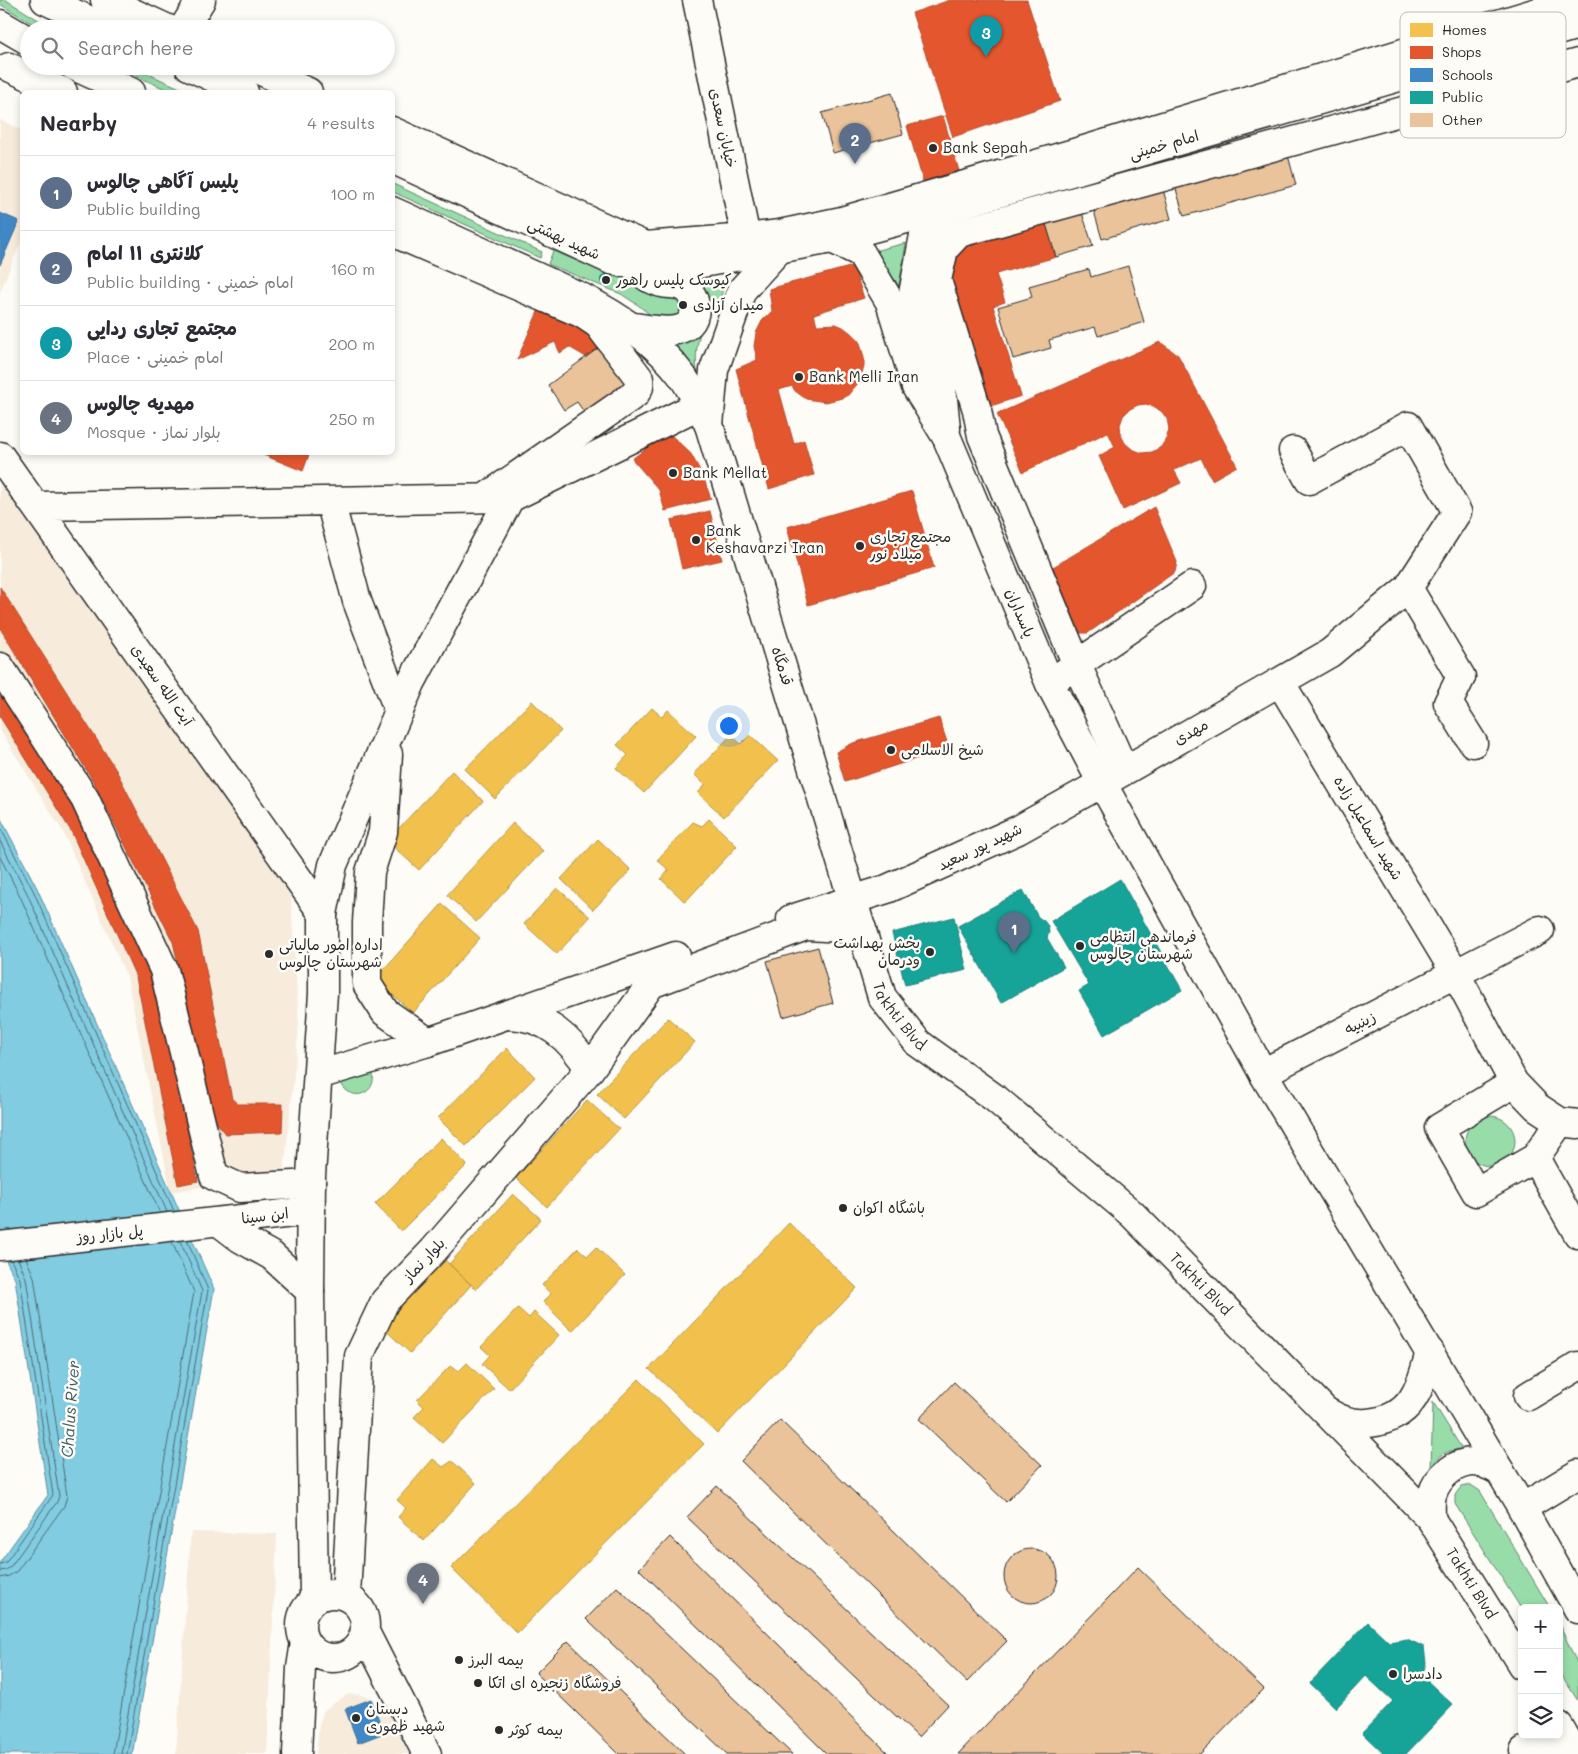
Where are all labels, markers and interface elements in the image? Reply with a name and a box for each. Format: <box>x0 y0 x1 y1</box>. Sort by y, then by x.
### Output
legend <box>1400 12 1566 138</box>
pin: 3 <box>970 16 1002 57</box>
search box <box>20 20 395 75</box>
text: Homes <box>1442 20 1487 39</box>
icon: search <box>38 34 66 62</box>
text: Search here <box>78 35 194 60</box>
text: Shops <box>1442 42 1482 61</box>
text: Schools <box>1442 65 1493 84</box>
street label: خیابان سعدی <box>706 86 742 169</box>
text: Public <box>1442 87 1483 106</box>
text: Nearby <box>40 109 117 136</box>
text: Other <box>1442 110 1483 129</box>
text: 4 results <box>307 112 375 133</box>
pin: 2 <box>839 123 871 164</box>
street label: امام خمینی <box>1127 125 1201 165</box>
place label: Bank Sepah <box>943 137 1028 157</box>
marker: Bank Sepah <box>927 142 939 154</box>
text: پلیس آگاهی چالوس <box>87 168 239 193</box>
text: 1 <box>52 183 60 204</box>
text: 100 m <box>330 183 375 204</box>
text: Public building <box>87 198 200 219</box>
street label: شهید بهشتی <box>525 213 604 264</box>
text: کلانتری ۱۱ امام <box>87 240 203 265</box>
text: 2 <box>52 258 60 279</box>
text: 160 m <box>330 258 375 279</box>
place label: کیوسک پلیس راهور <box>615 269 732 290</box>
text: Public building · امام خمینی <box>87 271 294 292</box>
marker: کیوسک پلیس راهور <box>600 274 612 286</box>
place label: میدان آزادی <box>693 294 764 314</box>
marker: میدان آزادی <box>677 299 689 311</box>
text: مجتمع تجاری ردایی <box>87 315 237 340</box>
text: 3 <box>51 333 61 354</box>
text: 200 m <box>328 333 375 354</box>
text: Place · امام خمینی <box>87 346 223 367</box>
place label: Bank Melli Iran <box>809 366 919 386</box>
marker: Bank Melli Iran <box>793 371 805 383</box>
text: مهدیه چالوس <box>87 390 195 415</box>
text: 4 <box>51 408 61 429</box>
text: 250 m <box>329 408 375 429</box>
text: Mosque · بلوار نماز <box>87 421 221 442</box>
place label: Bank Mellat <box>683 462 767 482</box>
marker: Bank Mellat <box>667 467 679 479</box>
place label: Bank Keshavarzi Iran <box>706 520 824 557</box>
place label: مجتمع تجاری میلاد نور <box>869 526 951 563</box>
marker: Bank Keshavarzi Iran <box>690 534 702 546</box>
marker: مجتمع تجاری میلاد نور <box>854 540 866 552</box>
street label: پاسداران <box>1001 585 1040 641</box>
street label: آیت الله سعیدی <box>127 639 199 730</box>
street label: قدمگاه <box>768 644 798 688</box>
your location <box>716 713 742 739</box>
street label: مهدی <box>1170 714 1211 749</box>
place label: شیخ الاسلامی <box>901 739 984 760</box>
marker: شیخ الاسلامی <box>885 744 897 756</box>
street label: شهید اسماعیل زاده <box>1330 772 1408 883</box>
street label: شهید پور سعید <box>934 818 1025 875</box>
pin: 1 <box>998 912 1030 953</box>
place label: فرماندهی انتظامی شهرستان چالوس <box>1090 926 1196 964</box>
place label: بخش بهداشت ودرمان <box>834 932 920 969</box>
place label: اداره امور مالیاتی شهرستان چالوس <box>279 934 383 972</box>
marker: فرماندهی انتظامی شهرستان چالوس <box>1074 940 1086 952</box>
marker: بخش بهداشت ودرمان <box>924 946 936 958</box>
marker: اداره امور مالیاتی شهرستان چالوس <box>263 948 275 960</box>
street label: Takhti Blvd <box>869 979 930 1055</box>
street label: زینبیه <box>1340 1006 1379 1038</box>
place label: باشگاه اکوان <box>853 1197 925 1217</box>
street label: ابن سینا <box>240 1202 290 1228</box>
marker: باشگاه اکوان <box>837 1202 849 1214</box>
street label: پل بازار روز <box>75 1220 144 1248</box>
street label: بلوار نماز <box>397 1233 449 1287</box>
street label: Takhti Blvd <box>1166 1247 1237 1319</box>
water label: Chalus River <box>56 1360 83 1458</box>
street label: Takhti Blvd <box>1442 1543 1502 1622</box>
pin: 4 <box>407 1563 439 1604</box>
map controls <box>1518 1604 1563 1739</box>
button: + <box>1518 1604 1563 1649</box>
place label: بیمه البرز <box>468 1649 524 1669</box>
button: − <box>1518 1649 1563 1694</box>
marker: بیمه البرز <box>453 1654 465 1666</box>
place label: دادسرا <box>1403 1663 1443 1683</box>
marker: دادسرا <box>1387 1668 1399 1680</box>
place label: فروشگاه زنجیره ای اتکا <box>488 1672 621 1692</box>
marker: فروشگاه زنجیره ای اتکا <box>472 1677 484 1689</box>
button: layers <box>1518 1694 1563 1739</box>
place label: دبستان شهید ظهوری <box>366 1698 445 1736</box>
marker: دبستان شهید ظهوری <box>350 1712 362 1724</box>
place label: بیمه کوثر <box>507 1719 563 1739</box>
marker: بیمه کوثر <box>493 1724 505 1736</box>

